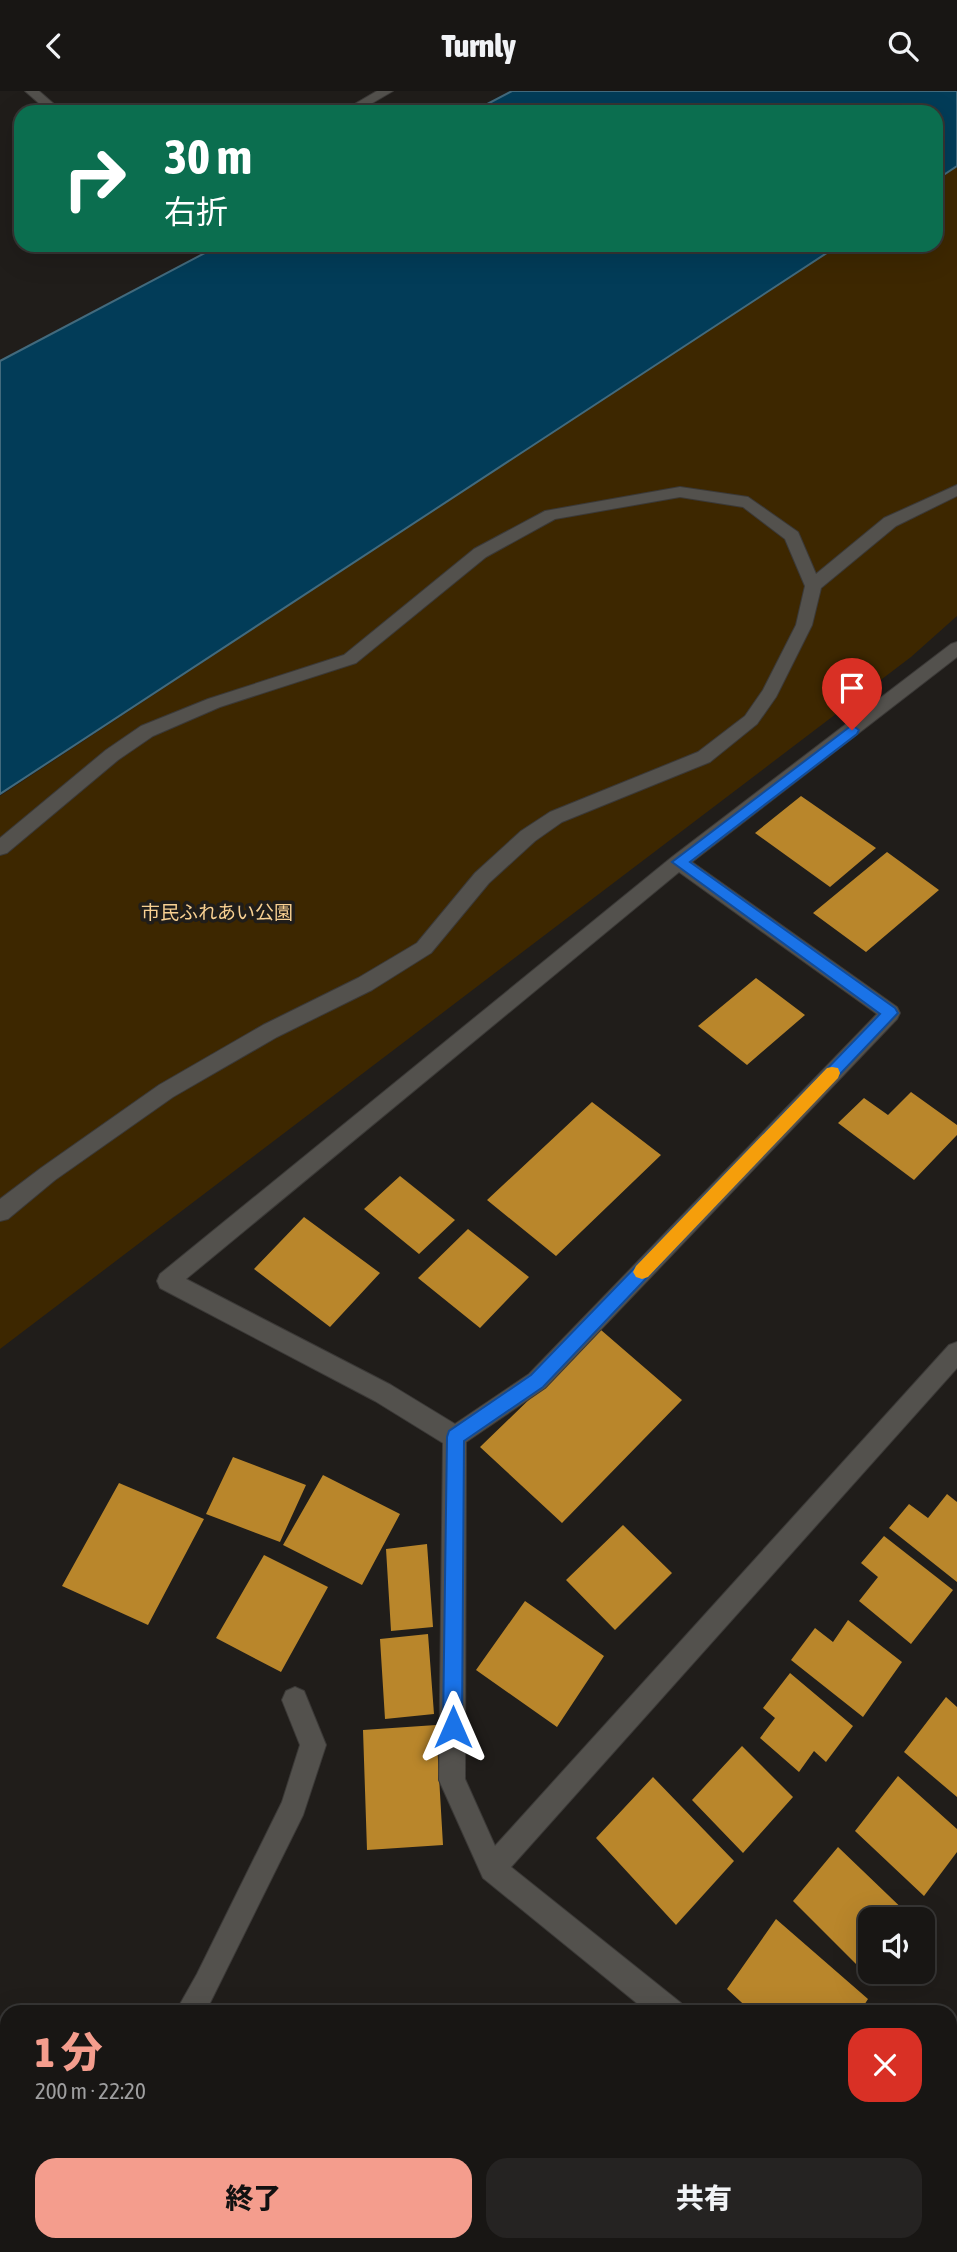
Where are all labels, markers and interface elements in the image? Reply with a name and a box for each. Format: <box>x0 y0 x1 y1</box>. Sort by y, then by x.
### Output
icon: back <box>35 27 73 65</box>
text: Turnly <box>441 27 516 64</box>
icon: search <box>884 27 922 65</box>
text: 30 m <box>164 128 252 184</box>
icon: right <box>49 133 140 224</box>
text: 右折 <box>164 193 228 230</box>
pin <box>822 658 882 730</box>
icon: arrive <box>833 669 871 707</box>
park label: 市民ふれあい公園 <box>141 901 293 923</box>
position arrow <box>416 1690 490 1764</box>
map controls <box>858 1907 935 1984</box>
button: sound <box>858 1907 935 1984</box>
text: 1 分 <box>35 2028 103 2076</box>
button: close <box>848 2028 922 2102</box>
text: 200 m · 22:20 <box>35 2078 146 2104</box>
button: 終了 <box>35 2158 472 2238</box>
button: 共有 <box>486 2158 922 2238</box>

